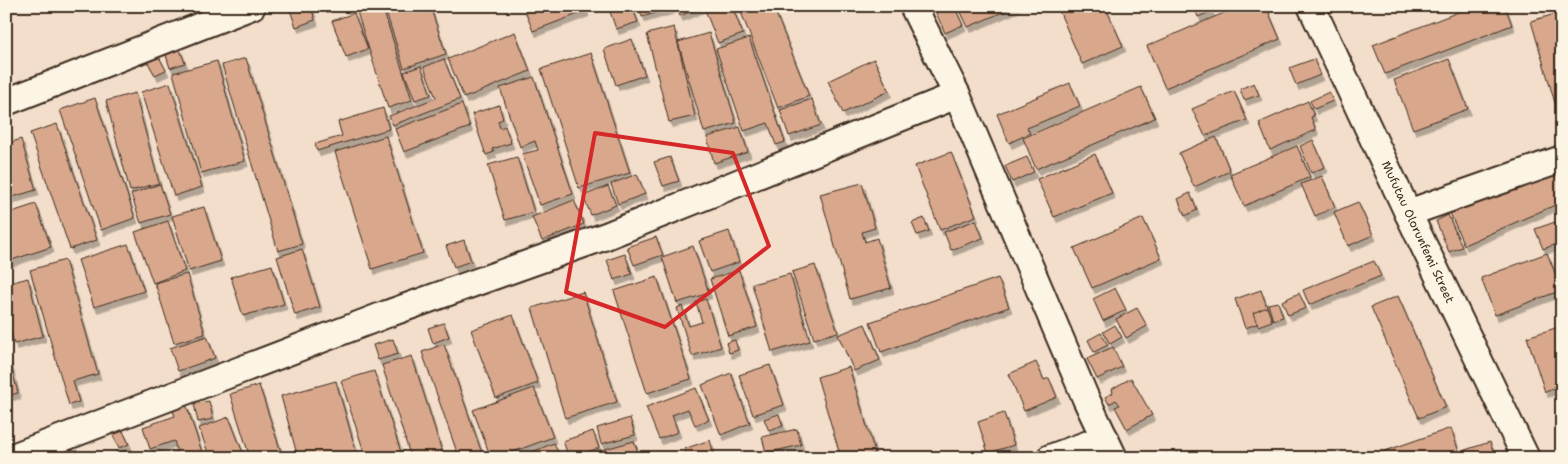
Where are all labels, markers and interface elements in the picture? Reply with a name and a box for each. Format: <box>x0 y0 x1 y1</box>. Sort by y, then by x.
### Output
street label: Mufutau Olorunfemi Street <box>1378 158 1458 306</box>

